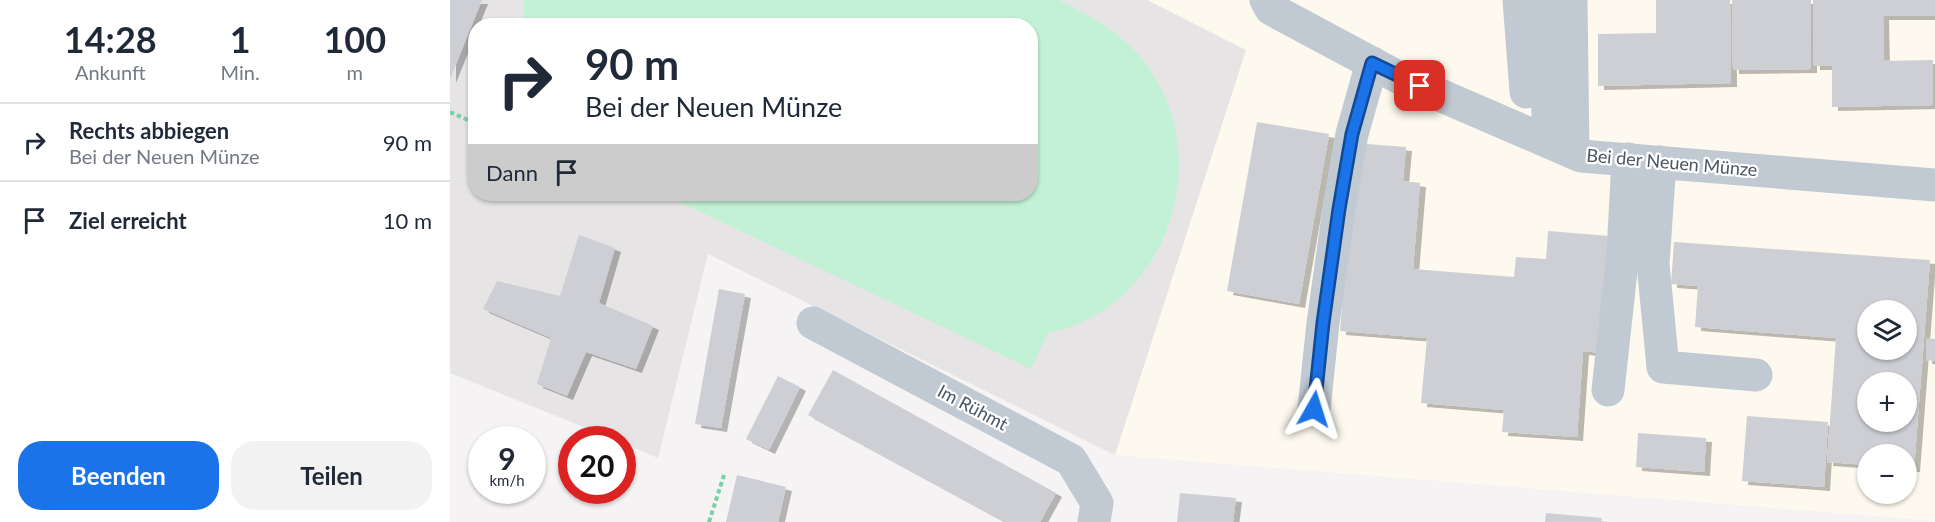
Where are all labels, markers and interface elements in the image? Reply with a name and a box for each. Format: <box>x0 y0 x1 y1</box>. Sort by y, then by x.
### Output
text: 14:28 <box>64 17 157 61</box>
text: 1 <box>230 17 251 61</box>
text: 100 <box>323 17 386 61</box>
text: 90 m <box>585 39 679 89</box>
icon: right <box>486 42 564 120</box>
text: Ankunft <box>75 60 146 84</box>
text: Min. <box>221 60 260 84</box>
text: m <box>347 60 363 84</box>
pin <box>1394 60 1445 111</box>
icon: arrive <box>1403 69 1436 102</box>
text: Bei der Neuen Münze <box>585 90 842 123</box>
text: Rechts abbiegen <box>69 117 229 144</box>
icon: right <box>18 126 51 159</box>
text: 90 m <box>383 129 432 156</box>
text: Bei der Neuen Münze <box>69 144 260 168</box>
street label: Bei der Neuen Münze <box>1586 144 1758 180</box>
icon: arrive <box>550 156 583 189</box>
text: Dann <box>486 159 538 186</box>
icon: arrive <box>18 204 51 237</box>
text: Ziel erreicht <box>69 207 187 234</box>
text: 10 m <box>383 207 432 234</box>
map controls <box>1857 300 1917 504</box>
button: layers <box>1857 300 1917 360</box>
button: + <box>1857 372 1917 432</box>
position arrow <box>1282 377 1346 441</box>
street label: Im Rühmt <box>934 379 1012 435</box>
speed limit sign: 20 <box>558 426 636 504</box>
text: 9 <box>498 440 516 476</box>
button: Beenden <box>18 441 219 510</box>
button: Teilen <box>231 441 432 510</box>
button: − <box>1857 444 1917 504</box>
text: km/h <box>489 471 525 489</box>

